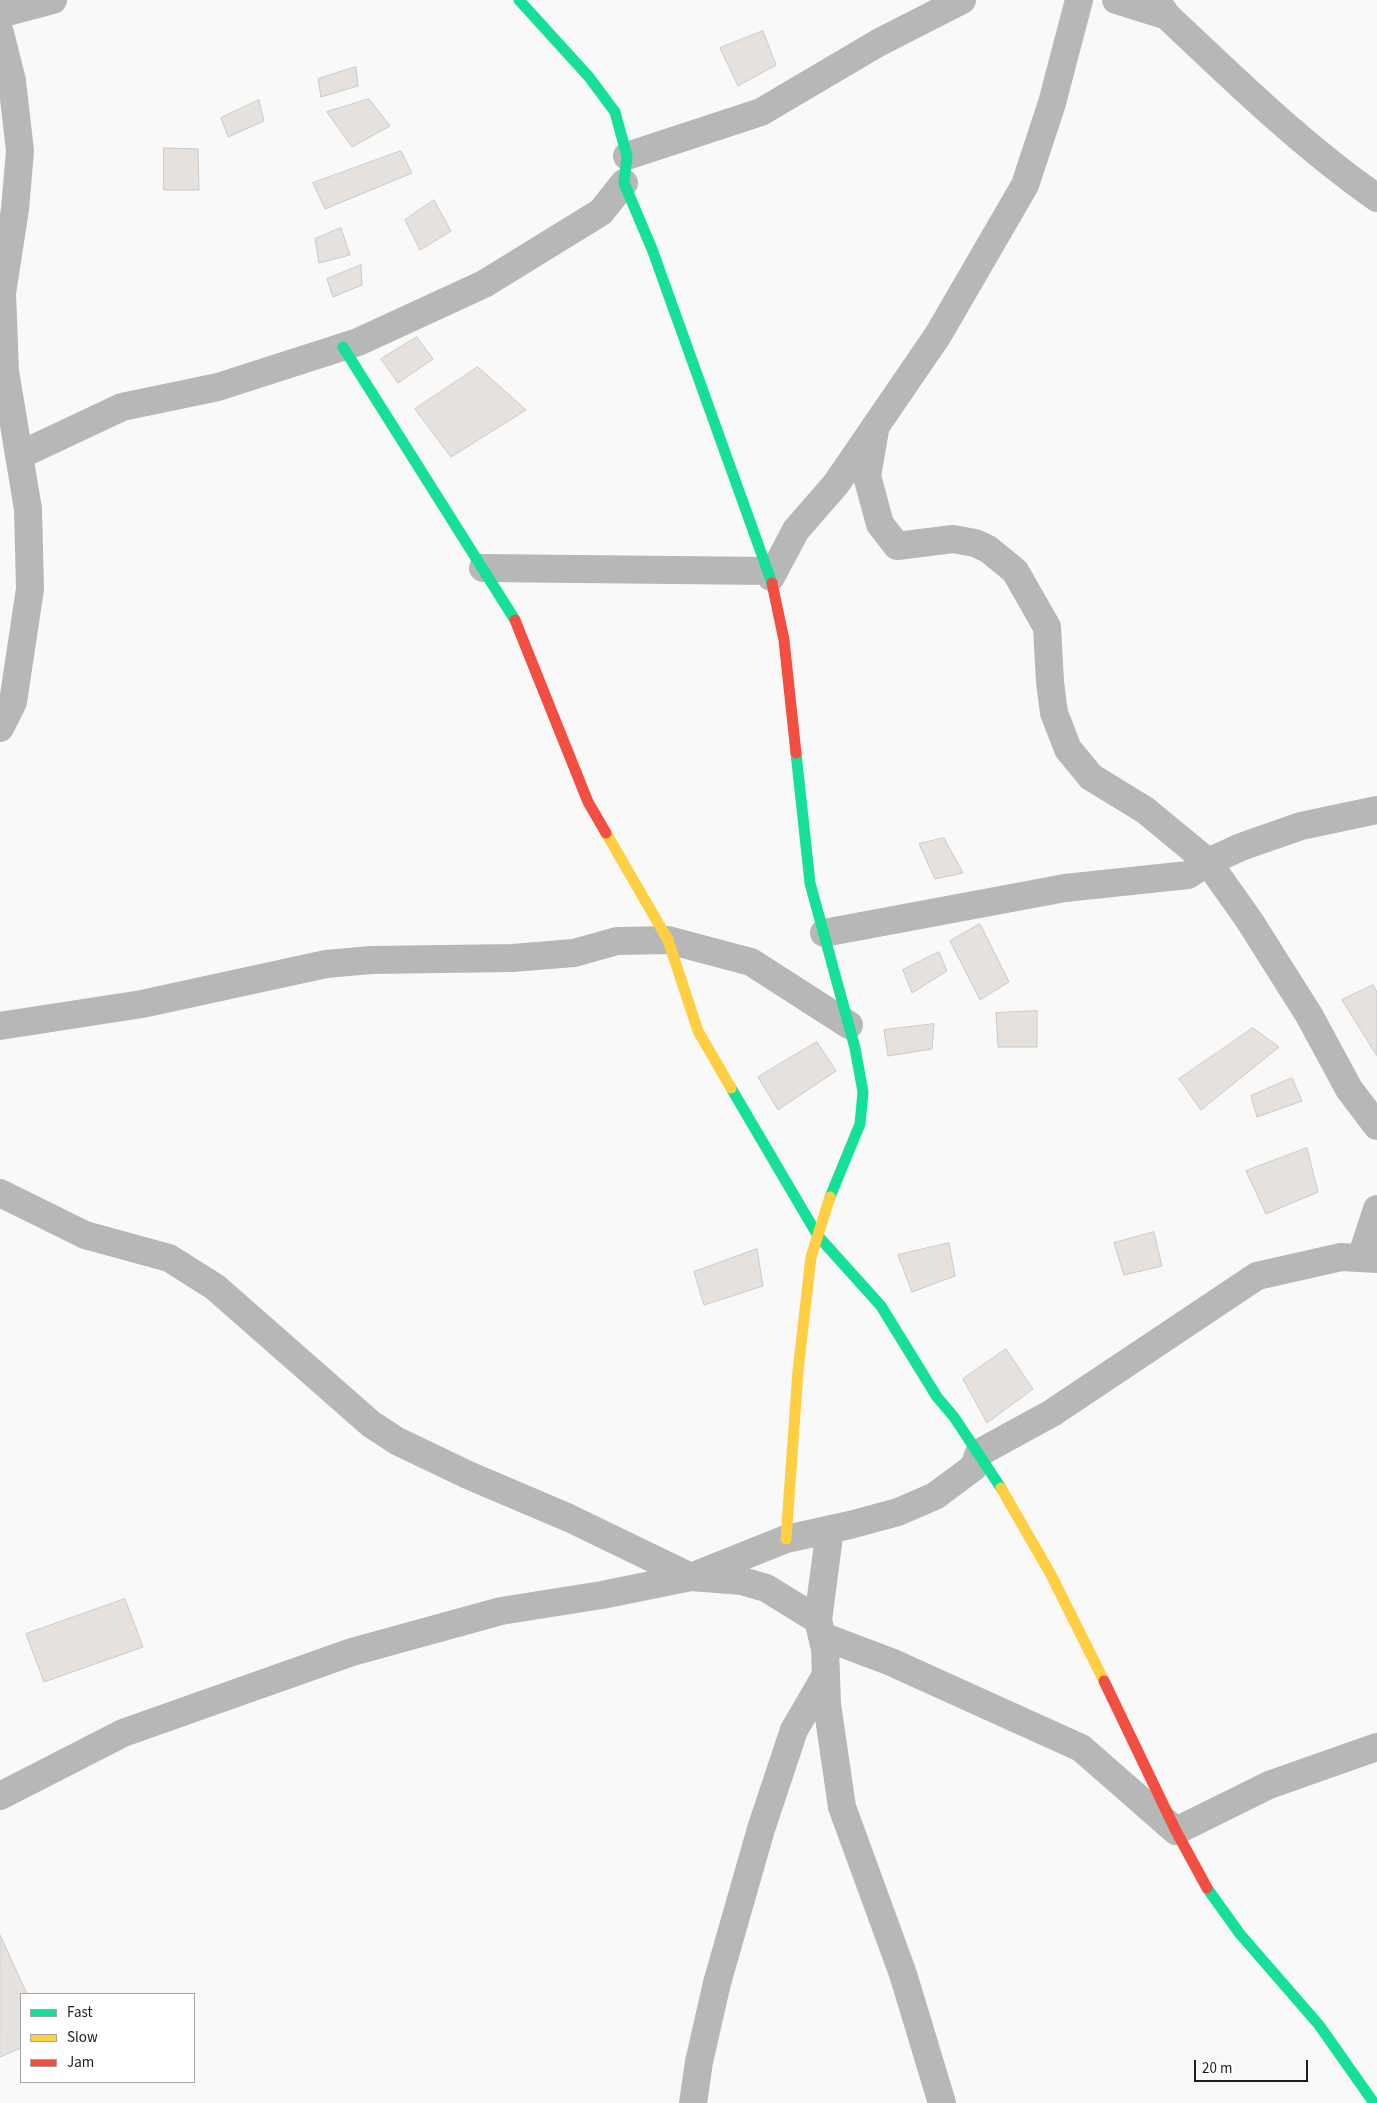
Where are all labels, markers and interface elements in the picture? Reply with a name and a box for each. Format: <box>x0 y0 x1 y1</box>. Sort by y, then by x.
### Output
legend <box>20 1993 195 2083</box>
text: Fast <box>67 2002 93 2023</box>
text: Slow <box>67 2027 98 2048</box>
scale bar <box>1197 2050 1311 2082</box>
text: Jam <box>67 2052 94 2073</box>
text: 20 m <box>1202 2058 1232 2079</box>

